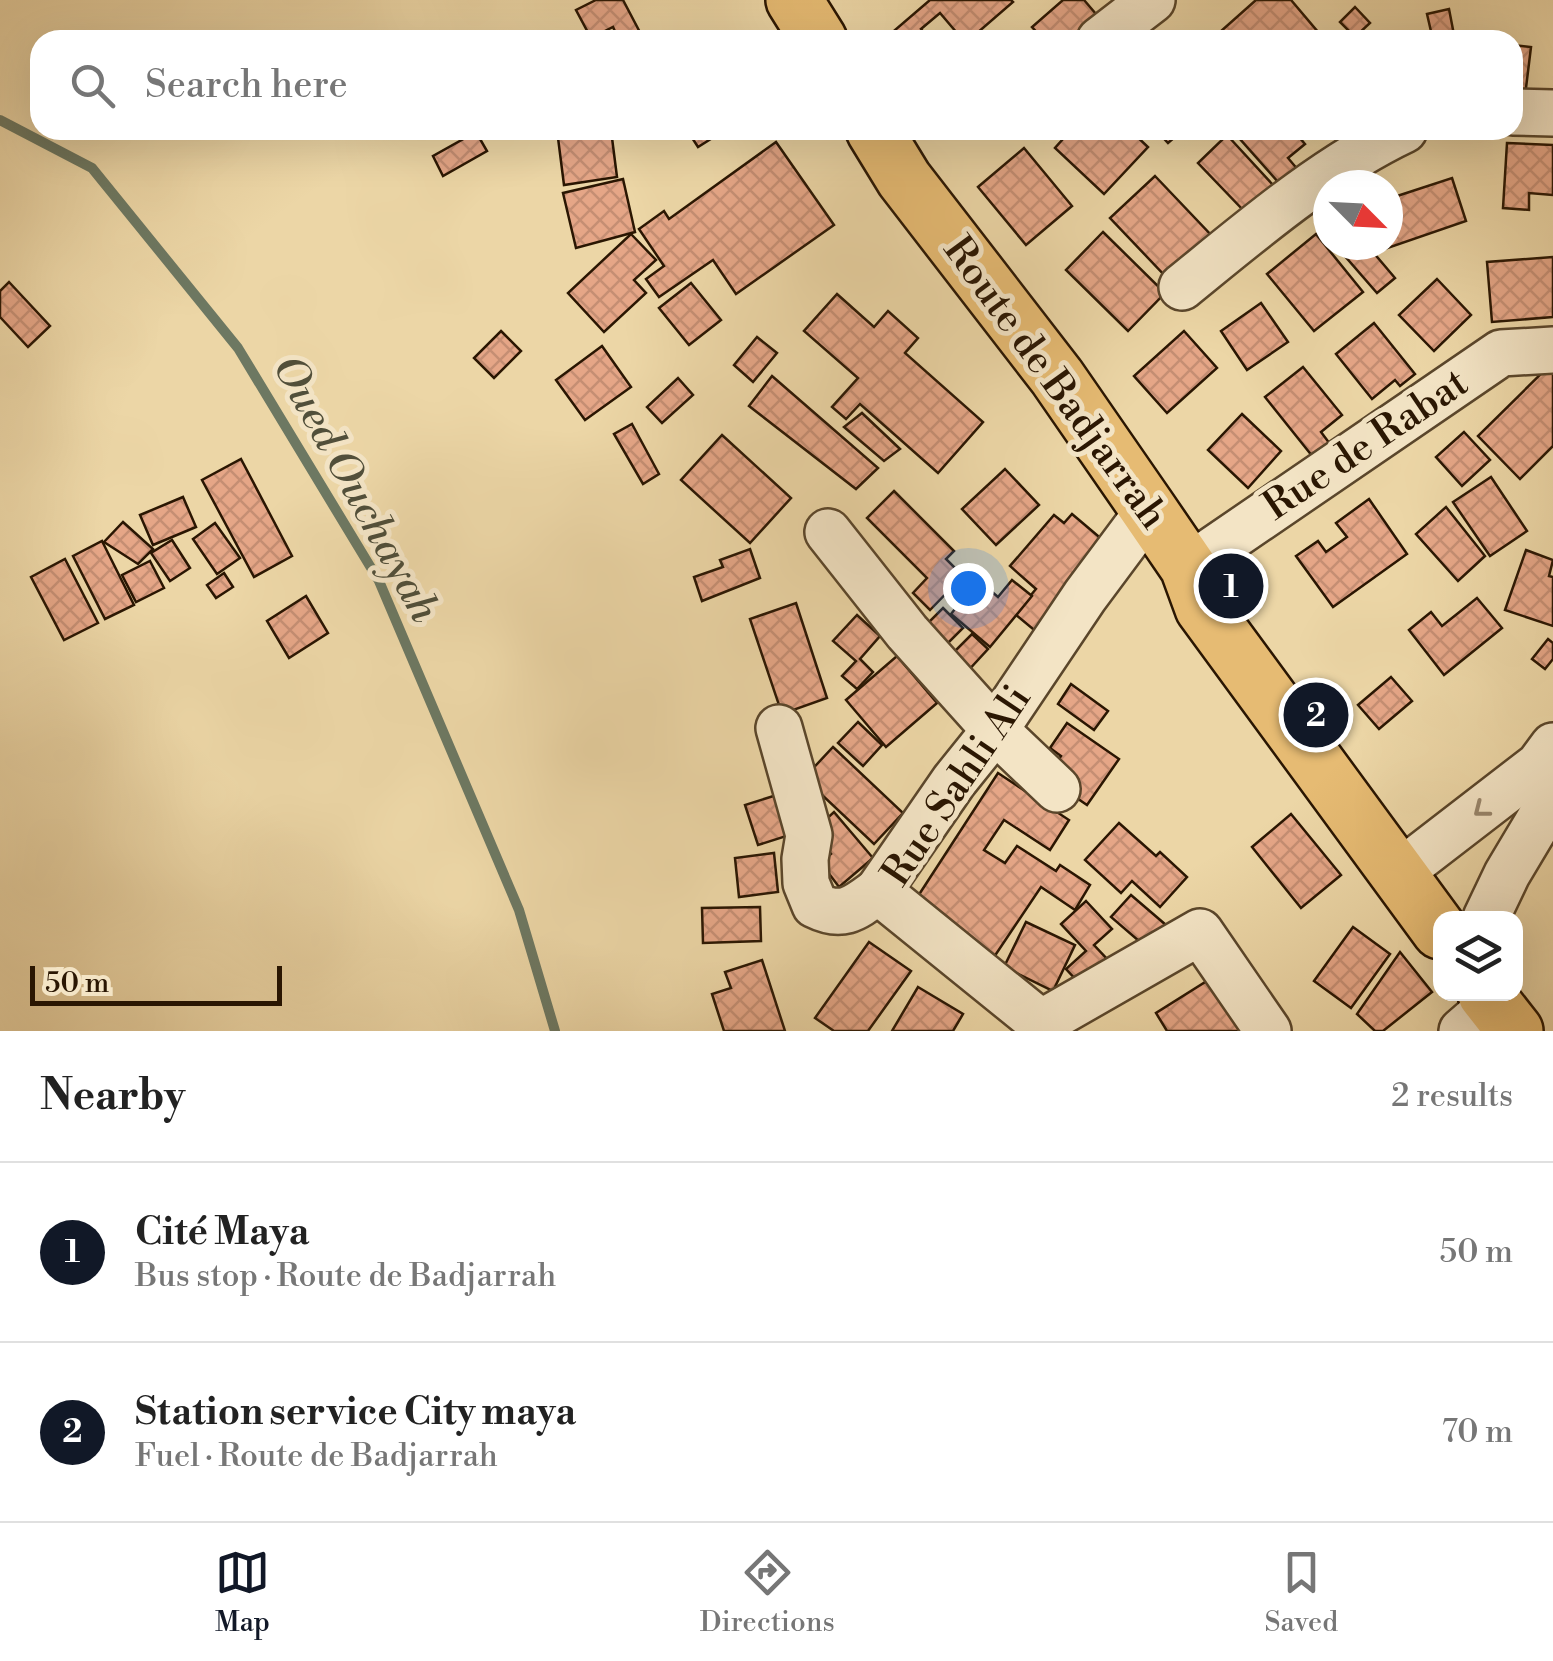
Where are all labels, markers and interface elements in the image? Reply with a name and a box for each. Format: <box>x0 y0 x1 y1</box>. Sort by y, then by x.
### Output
search box <box>30 30 1523 140</box>
icon: search <box>65 58 120 113</box>
text: Search here <box>145 62 348 109</box>
north arrow <box>1313 170 1403 260</box>
street label: Route de Badjarrah <box>931 227 1178 540</box>
water label: Oued Ouchayah <box>260 346 450 632</box>
street label: Rue de Rabat <box>1254 358 1478 532</box>
pin: 1 <box>1198 548 1264 624</box>
your location <box>943 563 994 614</box>
street label: Rue Sahli Ali <box>871 676 1043 896</box>
pin: 2 <box>1284 678 1348 752</box>
one-way arrow <box>1474 799 1492 816</box>
map controls <box>1433 911 1523 1001</box>
button: layers <box>1433 911 1523 1001</box>
scale bar <box>30 961 282 1006</box>
text: 50 m <box>45 966 109 1001</box>
text: Nearby <box>40 1070 185 1123</box>
text: 2 results <box>1391 1076 1513 1116</box>
text: Cité Maya <box>135 1209 309 1256</box>
text: 1 <box>65 1232 80 1272</box>
text: 50 m <box>1440 1232 1513 1272</box>
text: Bus stop · Route de Badjarrah <box>135 1256 556 1296</box>
text: Station service City maya <box>135 1389 576 1436</box>
text: 2 <box>62 1412 83 1452</box>
text: 70 m <box>1442 1412 1513 1452</box>
text: Fuel · Route de Badjarrah <box>135 1436 498 1476</box>
tab: Map <box>215 1545 270 1640</box>
tab: Directions <box>700 1545 835 1640</box>
tab: Saved <box>1265 1545 1338 1640</box>

